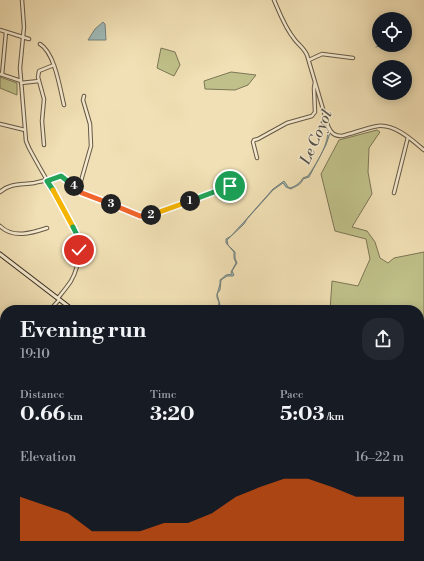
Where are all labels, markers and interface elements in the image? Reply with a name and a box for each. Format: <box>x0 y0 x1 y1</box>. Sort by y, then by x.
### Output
map controls <box>372 12 412 100</box>
button: locate <box>372 12 412 52</box>
button: layers <box>372 60 412 100</box>
water label: Le Coyol <box>296 107 337 168</box>
pin <box>213 169 247 203</box>
icon: arrive <box>219 175 241 197</box>
pin: 4 <box>64 176 84 196</box>
text: 4 <box>70 179 78 193</box>
pin: 1 <box>180 191 200 211</box>
pin: 3 <box>101 194 121 214</box>
text: 1 <box>187 194 193 208</box>
text: 3 <box>108 197 114 211</box>
pin: 2 <box>141 205 161 225</box>
text: 2 <box>148 208 154 222</box>
pin <box>62 233 96 267</box>
icon: check <box>68 239 90 261</box>
text: Evening run <box>20 317 146 344</box>
button: share <box>362 318 404 360</box>
text: 19:10 <box>20 346 50 362</box>
text: Distance <box>20 388 64 402</box>
text: Time <box>150 388 177 402</box>
text: Pace <box>280 388 304 402</box>
text: 0.66 <box>20 402 65 427</box>
text: 3:20 <box>150 402 195 427</box>
text: 5:03 <box>280 402 324 427</box>
text: km <box>65 410 83 424</box>
text: /km <box>324 410 344 424</box>
text: Elevation <box>20 449 76 465</box>
text: 16–22 m <box>355 449 404 465</box>

